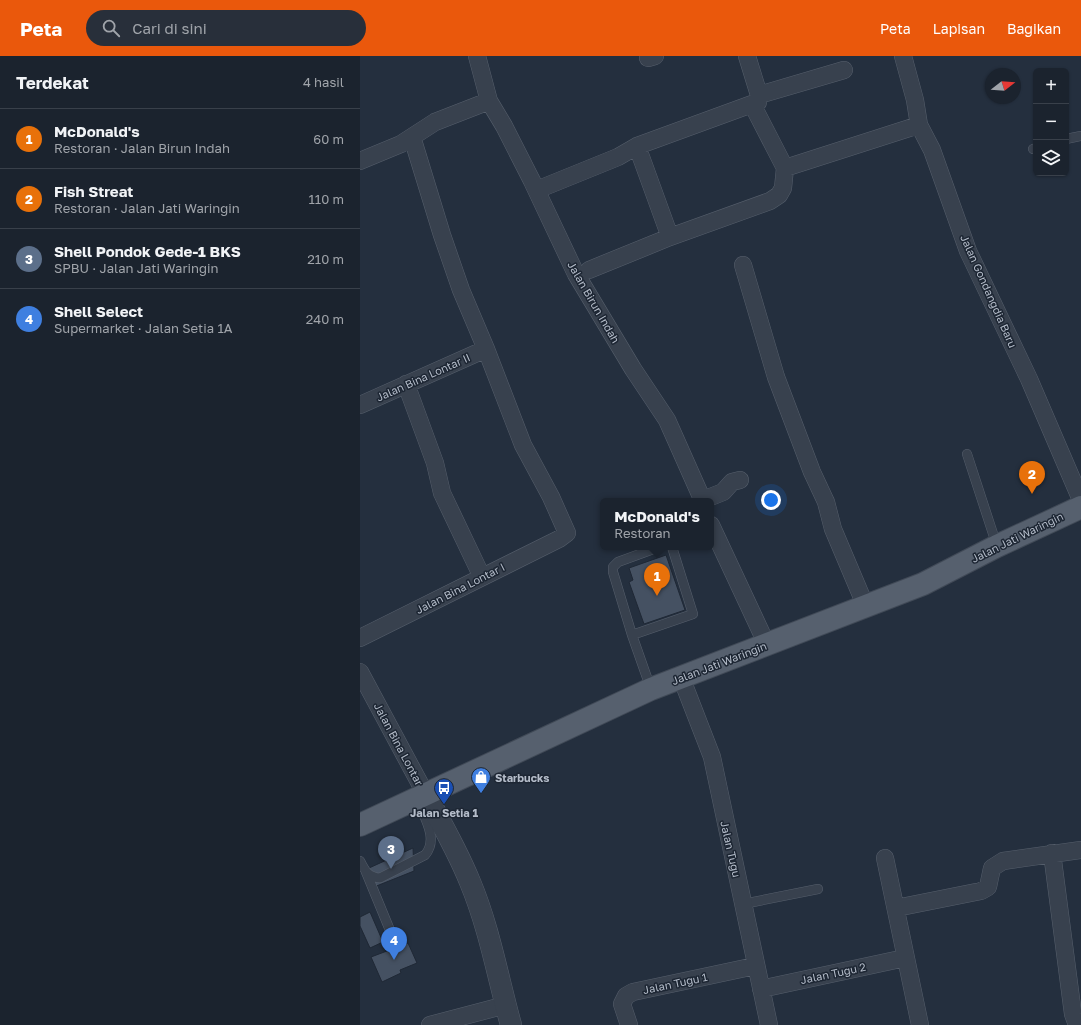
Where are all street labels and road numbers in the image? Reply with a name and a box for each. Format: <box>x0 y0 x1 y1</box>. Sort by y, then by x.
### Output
street label: Jalan Gondangdia Baru <box>958 232 1020 350</box>
street label: Jalan Birun Indah <box>565 259 623 345</box>
street label: Jalan Bina Lontar II <box>374 350 472 404</box>
street label: Jalan Jati Waringin <box>969 509 1065 565</box>
street label: Jalan Bina Lontar I <box>413 560 507 616</box>
street label: Jalan Jati Waringin <box>670 639 768 687</box>
street label: Jalan Bina Lontar <box>372 700 427 788</box>
street label: Jalan Tugu <box>718 820 744 878</box>
street label: Jalan Tugu 2 <box>799 960 867 986</box>
street label: Jalan Tugu 1 <box>642 970 708 996</box>

